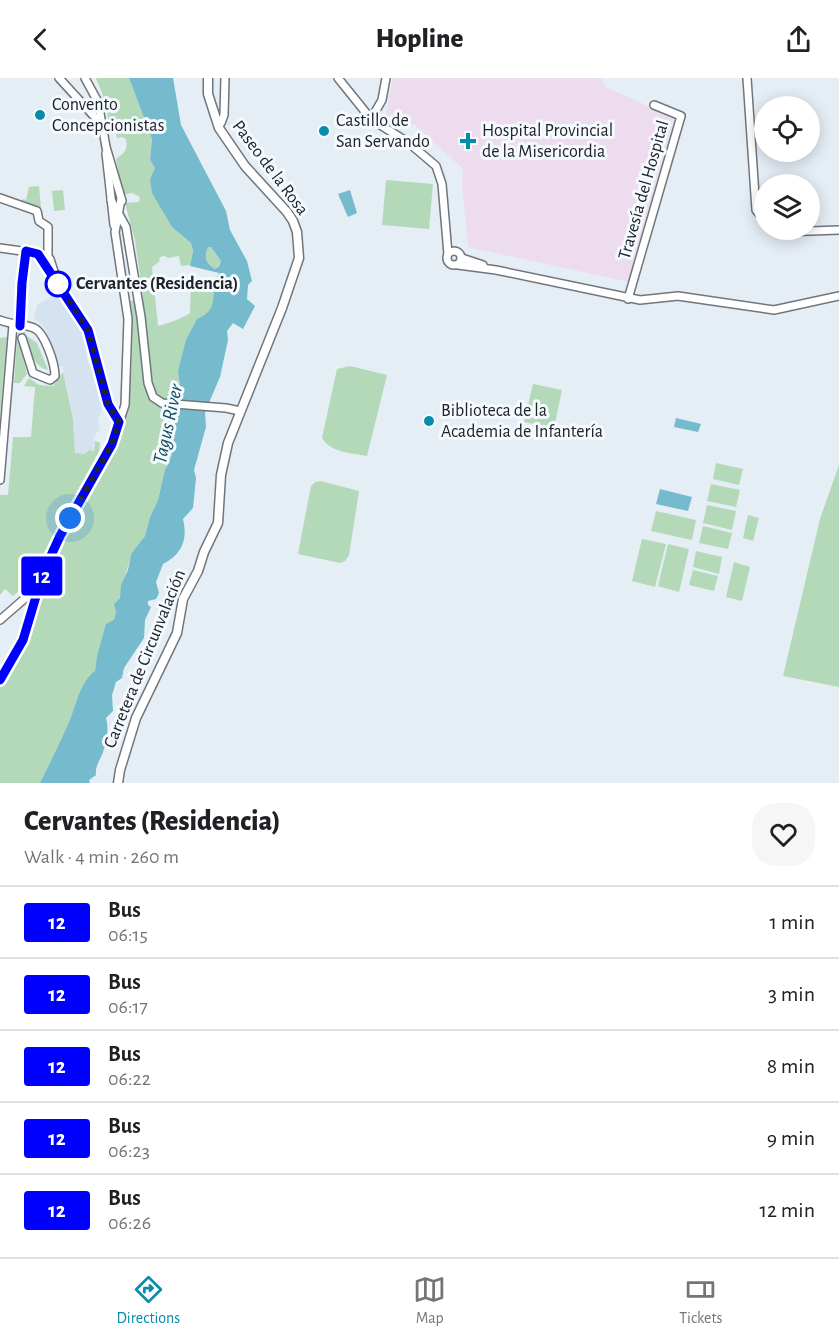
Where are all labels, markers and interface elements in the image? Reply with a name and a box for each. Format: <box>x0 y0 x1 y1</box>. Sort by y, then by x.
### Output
icon: back <box>24 23 57 56</box>
icon: share <box>782 23 815 56</box>
text: Hopline <box>376 25 463 52</box>
place label: Convento Concepcionistas <box>52 96 164 135</box>
map controls <box>754 96 820 240</box>
button: locate <box>754 96 820 162</box>
marker: Convento Concepcionistas <box>33 108 47 122</box>
place label: Castillo de San Servando <box>336 112 430 151</box>
street label: Paseo de la Rosa <box>229 117 311 219</box>
street label: Travesía del Hospital <box>616 118 672 262</box>
place label: Hospital Provincial de la Misericordia <box>482 122 613 161</box>
marker: Castillo de San Servando <box>317 124 331 138</box>
marker: Hospital Provincial de la Misericordia <box>459 132 477 150</box>
button: layers <box>754 174 820 240</box>
marker: Cervantes (Residencia) <box>45 271 71 297</box>
place label: Cervantes (Residencia) <box>76 275 238 293</box>
water label: Tagus River <box>150 382 186 466</box>
place label: Biblioteca de la Academia de Infantería <box>441 402 603 441</box>
marker: Biblioteca de la Academia de Infantería <box>422 414 436 428</box>
your location <box>55 503 85 533</box>
line badge: 12 <box>15 556 69 596</box>
text: 12 <box>33 566 51 587</box>
street label: Carretera de Circunvalación <box>101 567 189 751</box>
button: heart <box>752 803 815 866</box>
text: Cervantes (Residencia) <box>24 808 281 836</box>
text: Walk · 4 min · 260 m <box>24 847 179 867</box>
text: Bus <box>108 899 141 921</box>
text: 1 min <box>770 911 815 933</box>
text: 12 <box>48 912 66 933</box>
text: 06:15 <box>108 925 148 945</box>
text: Bus <box>108 971 141 993</box>
text: 3 min <box>768 983 815 1005</box>
text: 12 <box>48 984 66 1005</box>
text: 06:17 <box>108 997 148 1017</box>
text: Bus <box>108 1043 141 1065</box>
text: 8 min <box>767 1055 815 1077</box>
text: 12 <box>48 1056 66 1077</box>
text: 06:22 <box>108 1069 151 1089</box>
text: Bus <box>108 1115 141 1137</box>
text: 9 min <box>767 1127 815 1149</box>
text: 12 <box>48 1128 66 1149</box>
text: 06:23 <box>108 1141 150 1161</box>
text: Bus <box>108 1187 141 1209</box>
text: 12 min <box>760 1199 815 1221</box>
text: 12 <box>48 1200 66 1221</box>
text: 06:26 <box>108 1213 151 1233</box>
tab: Directions <box>116 1273 180 1328</box>
tab: Map <box>413 1273 446 1328</box>
tab: Tickets <box>679 1273 722 1328</box>

